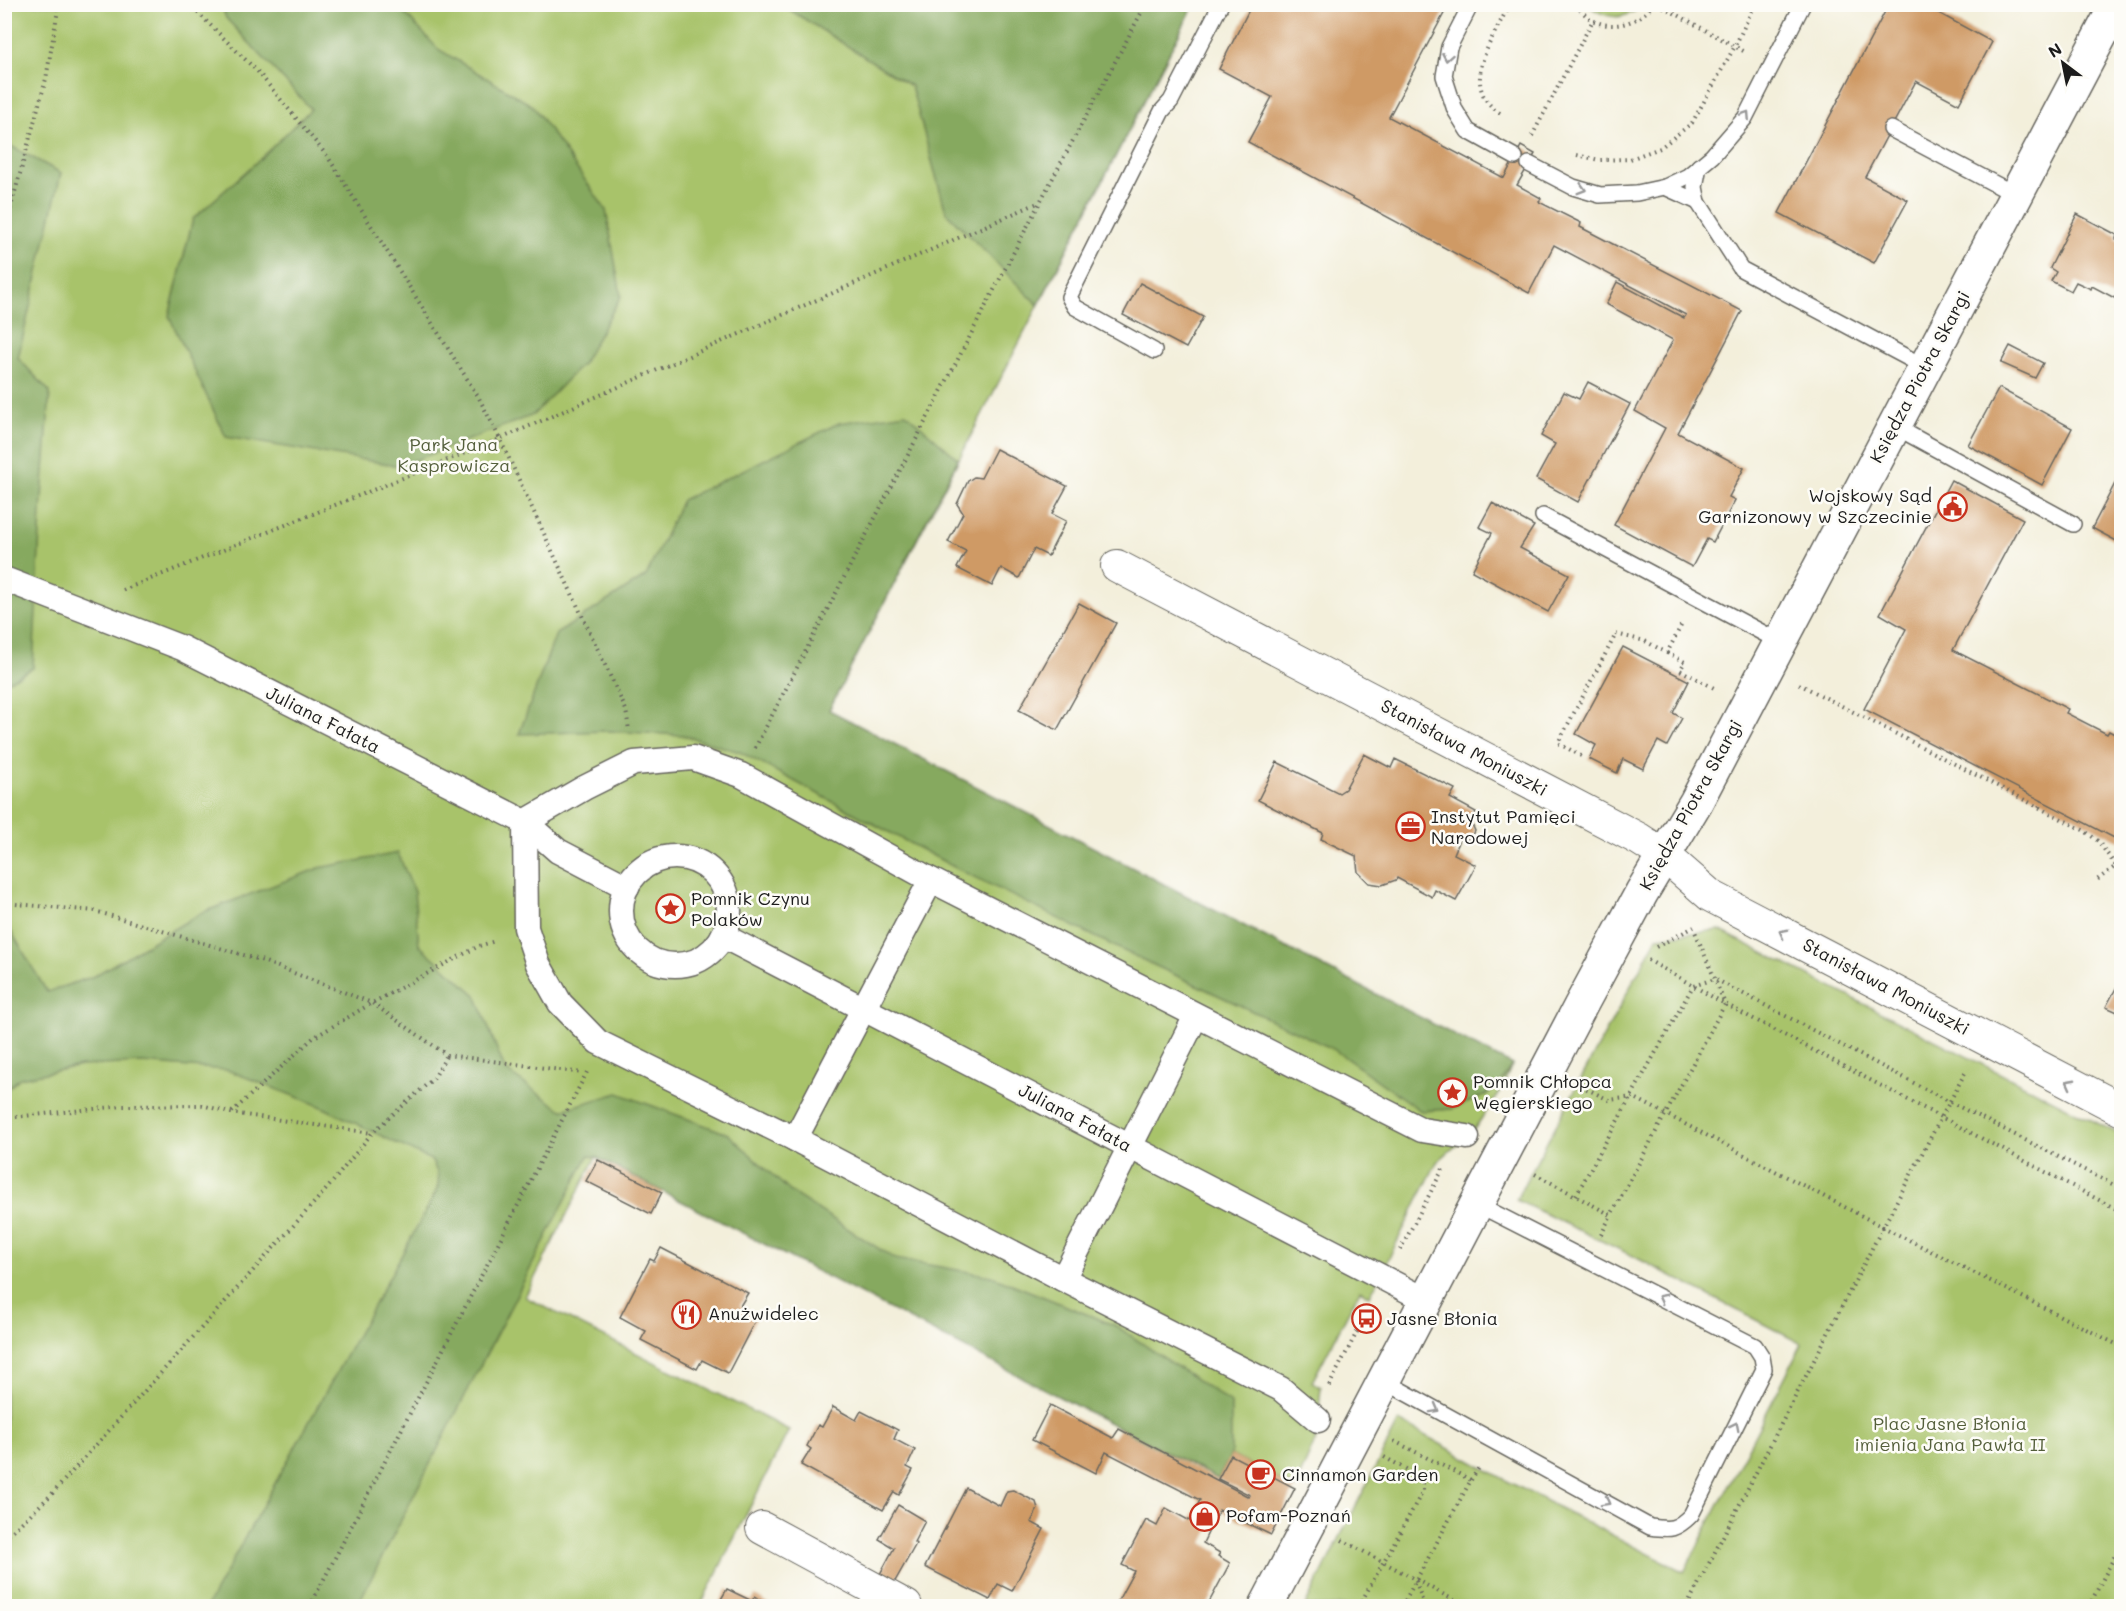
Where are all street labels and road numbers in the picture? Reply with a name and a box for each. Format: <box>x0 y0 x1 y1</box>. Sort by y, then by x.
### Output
street label: Księdza Piotra Skargi <box>1864 286 1975 467</box>
street label: Juliana Fałata <box>262 680 385 758</box>
street label: Stanisława Moniuszki <box>1377 693 1552 801</box>
street label: Księdza Piotra Skargi <box>1633 715 1747 894</box>
street label: Stanisława Moniuszki <box>1799 932 1974 1040</box>
street label: Juliana Fałata <box>1015 1077 1136 1157</box>

